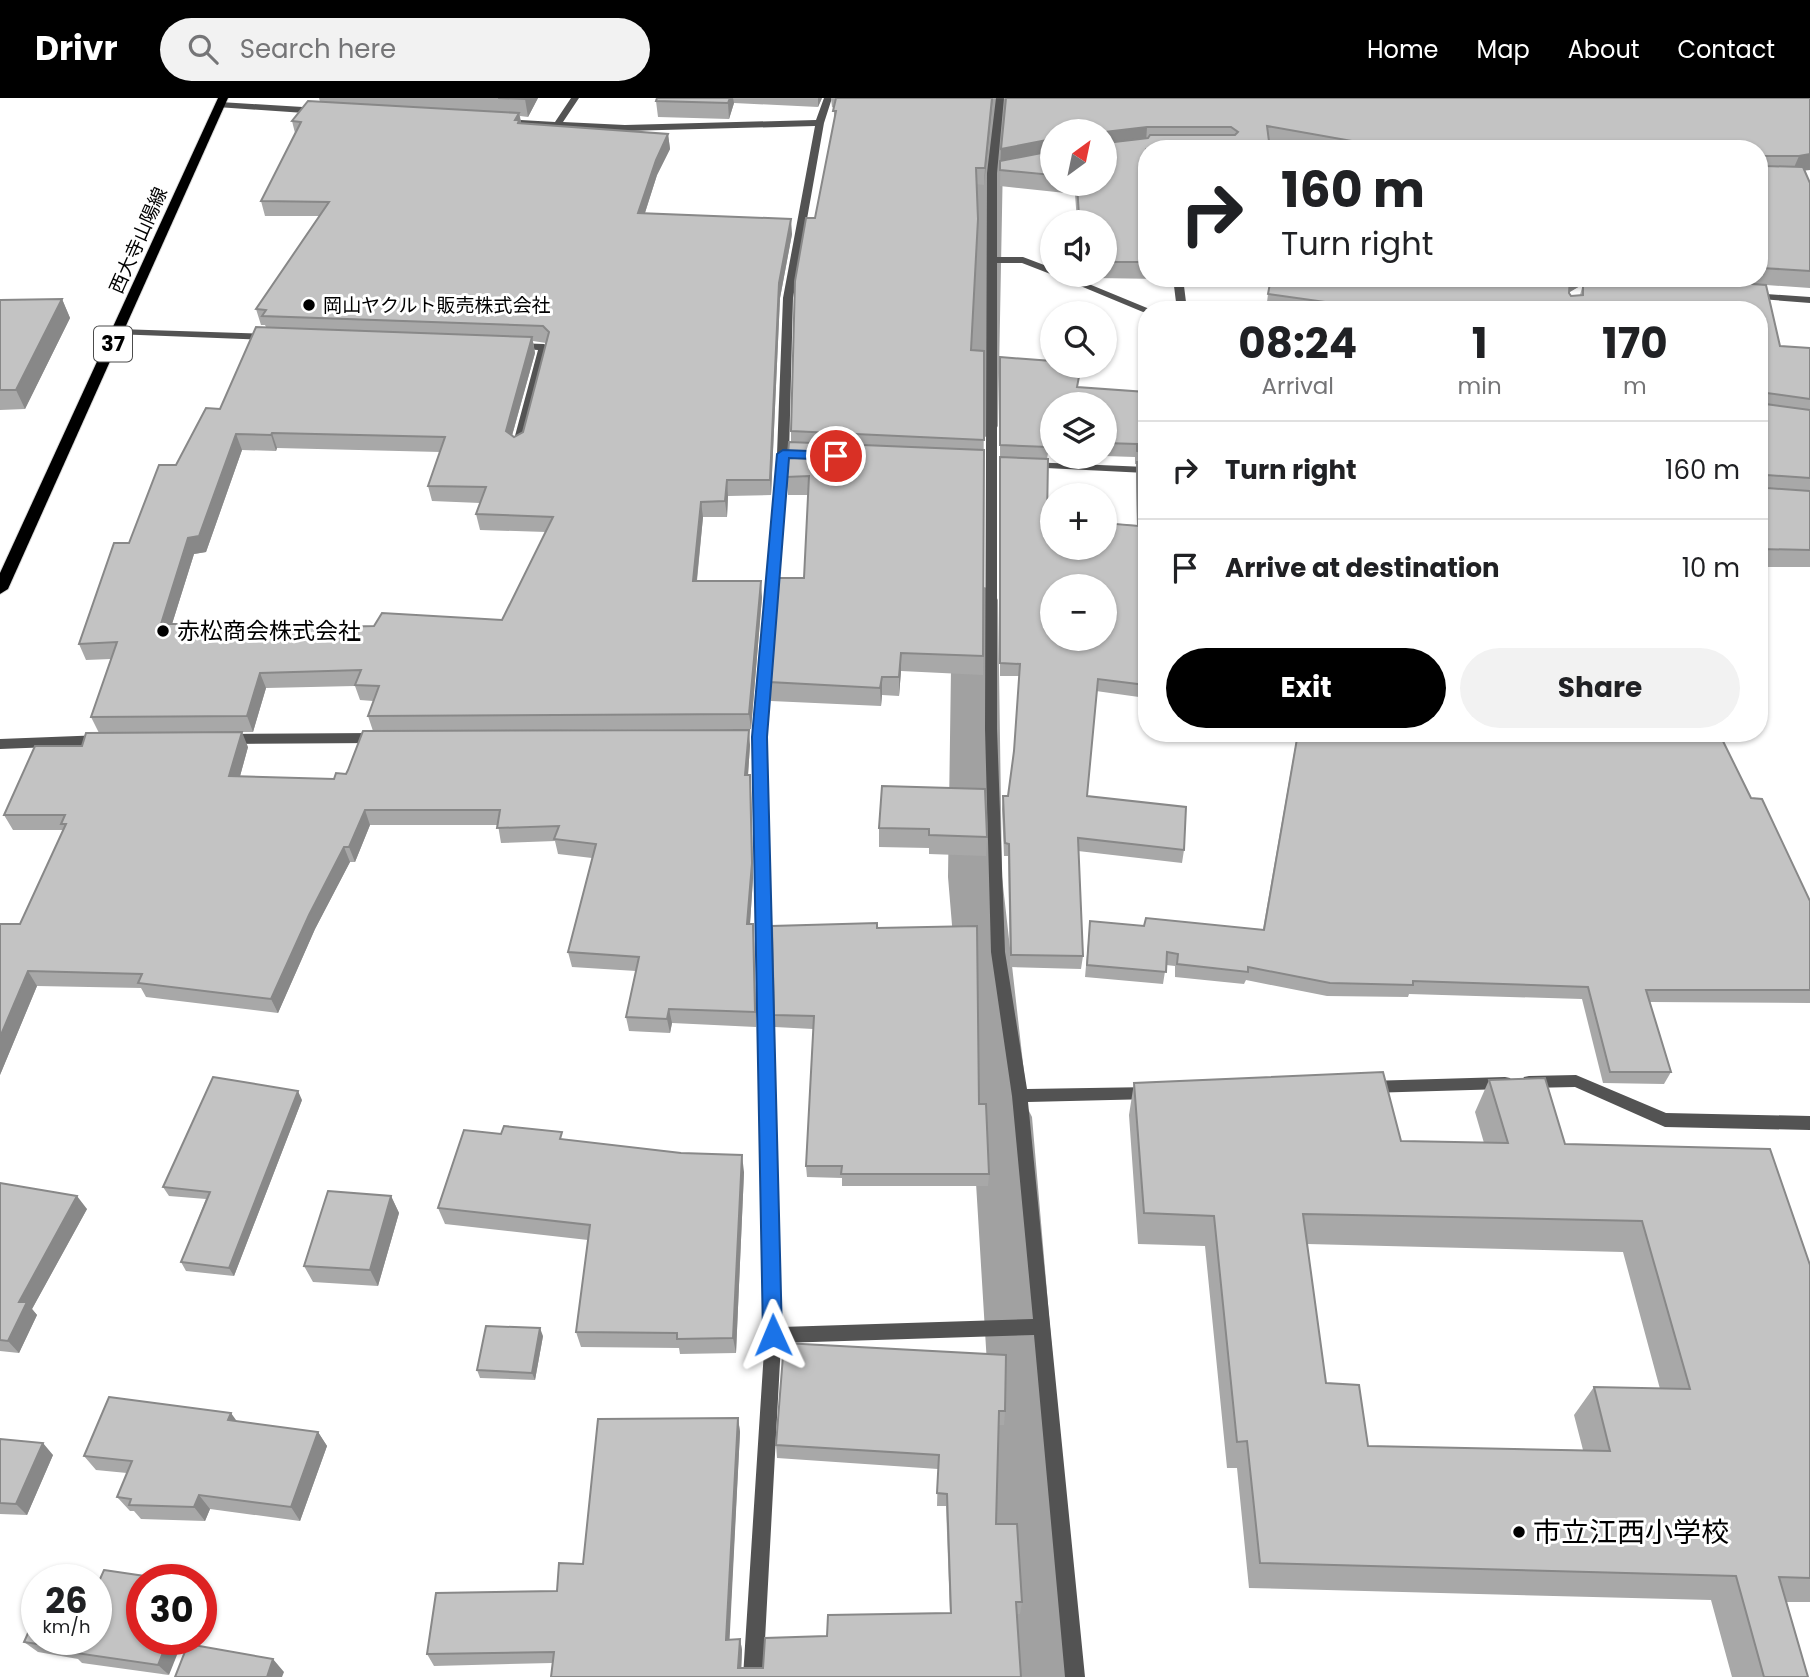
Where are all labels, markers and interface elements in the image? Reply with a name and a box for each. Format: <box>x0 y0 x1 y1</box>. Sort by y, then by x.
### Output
search box <box>160 18 650 81</box>
text: Drivr <box>35 25 118 72</box>
icon: search <box>184 30 222 68</box>
text: Search here <box>240 31 396 67</box>
text: Home <box>1367 33 1439 66</box>
text: Map <box>1477 33 1530 66</box>
text: About <box>1568 33 1639 66</box>
text: Contact <box>1677 33 1775 66</box>
north arrow <box>1040 119 1116 196</box>
map controls <box>1040 119 1117 651</box>
text: 160 m <box>1281 156 1425 224</box>
icon: right <box>1166 168 1257 259</box>
street label: 西大寺山陽線 <box>103 183 174 298</box>
button: sound <box>1040 210 1117 287</box>
text: Turn right <box>1281 221 1433 266</box>
place label: 岡山ヤクルト販売株式会社 <box>323 292 550 319</box>
marker: 岡山ヤクルト販売株式会社 <box>301 297 317 313</box>
button: search <box>1040 301 1117 378</box>
text: 08:24 <box>1238 314 1357 373</box>
text: 1 <box>1472 314 1488 373</box>
text: 170 <box>1602 314 1668 373</box>
road number: 37 <box>94 327 132 362</box>
text: Arrival <box>1262 370 1334 402</box>
text: min <box>1458 370 1502 402</box>
text: m <box>1623 370 1647 402</box>
button: layers <box>1040 392 1117 469</box>
pin <box>806 426 866 486</box>
icon: arrive <box>817 437 855 475</box>
icon: right <box>1166 451 1204 489</box>
text: Turn right <box>1225 452 1357 488</box>
text: 160 m <box>1665 452 1740 488</box>
button: + <box>1040 483 1117 560</box>
icon: arrive <box>1166 549 1204 587</box>
text: Arrive at destination <box>1225 550 1500 586</box>
text: 10 m <box>1682 550 1740 586</box>
button: − <box>1040 574 1117 651</box>
place label: 赤松商会株式会社 <box>177 615 361 647</box>
marker: 赤松商会株式会社 <box>155 623 171 639</box>
button: Exit <box>1166 648 1446 728</box>
button: Share <box>1460 648 1740 728</box>
position arrow <box>736 1298 810 1372</box>
place label: 市立江西小学校 <box>1533 1513 1729 1552</box>
marker: 市立江西小学校 <box>1511 1524 1527 1540</box>
speed limit sign: 30 <box>126 1564 217 1655</box>
text: 26 <box>45 1576 88 1625</box>
text: km/h <box>43 1614 90 1639</box>

